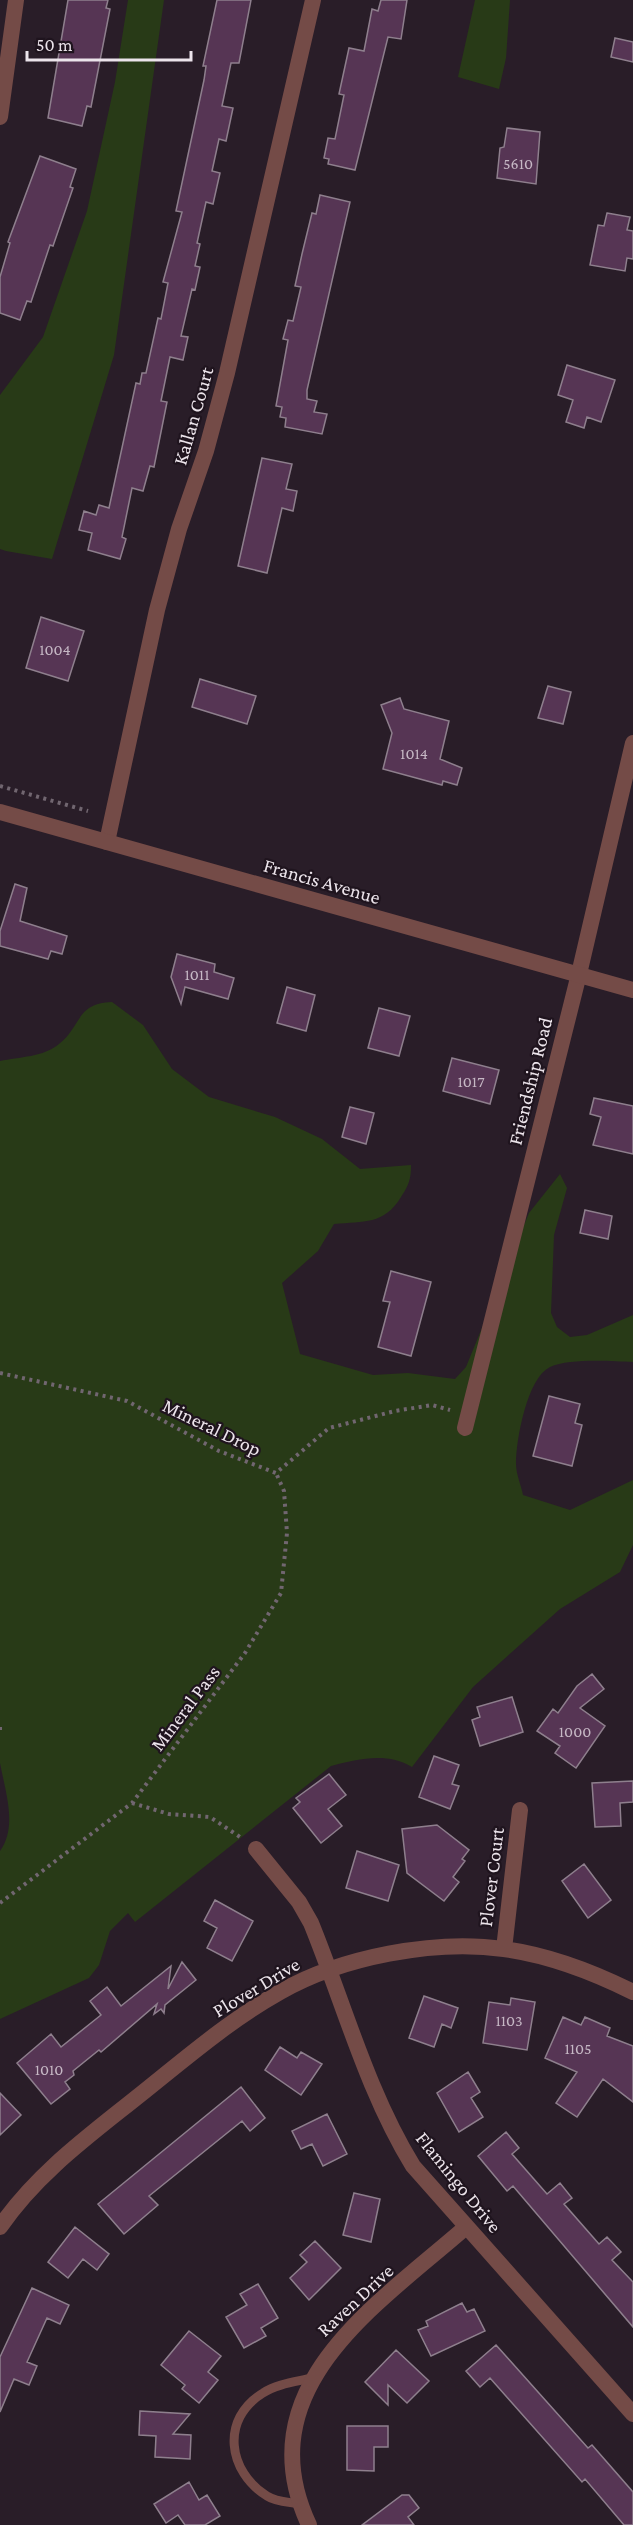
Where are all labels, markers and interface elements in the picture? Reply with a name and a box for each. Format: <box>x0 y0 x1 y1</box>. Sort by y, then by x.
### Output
scale bar <box>27 24 190 62</box>
text: 50 m <box>36 35 73 55</box>
house number: 5610 <box>503 155 533 172</box>
street label: Kallan Court <box>169 364 218 467</box>
house number: 1004 <box>39 641 71 658</box>
house number: 1014 <box>400 745 428 762</box>
street label: Francis Avenue <box>261 854 383 908</box>
house number: 1011 <box>185 966 209 983</box>
street label: Friendship Road <box>504 1014 558 1147</box>
house number: 1017 <box>457 1073 485 1090</box>
street label: Mineral Drop <box>159 1394 265 1461</box>
street label: Mineral Pass <box>146 1661 224 1755</box>
house number: 1000 <box>559 1723 591 1740</box>
street label: Plover Court <box>474 1826 508 1928</box>
street label: Plover Drive <box>209 1952 304 2022</box>
house number: 1103 <box>495 2012 523 2029</box>
house number: 1105 <box>564 2040 592 2057</box>
house number: 1010 <box>35 2061 63 2078</box>
street label: Flamingo Drive <box>411 2127 506 2238</box>
street label: Raven Drive <box>312 2259 398 2341</box>

